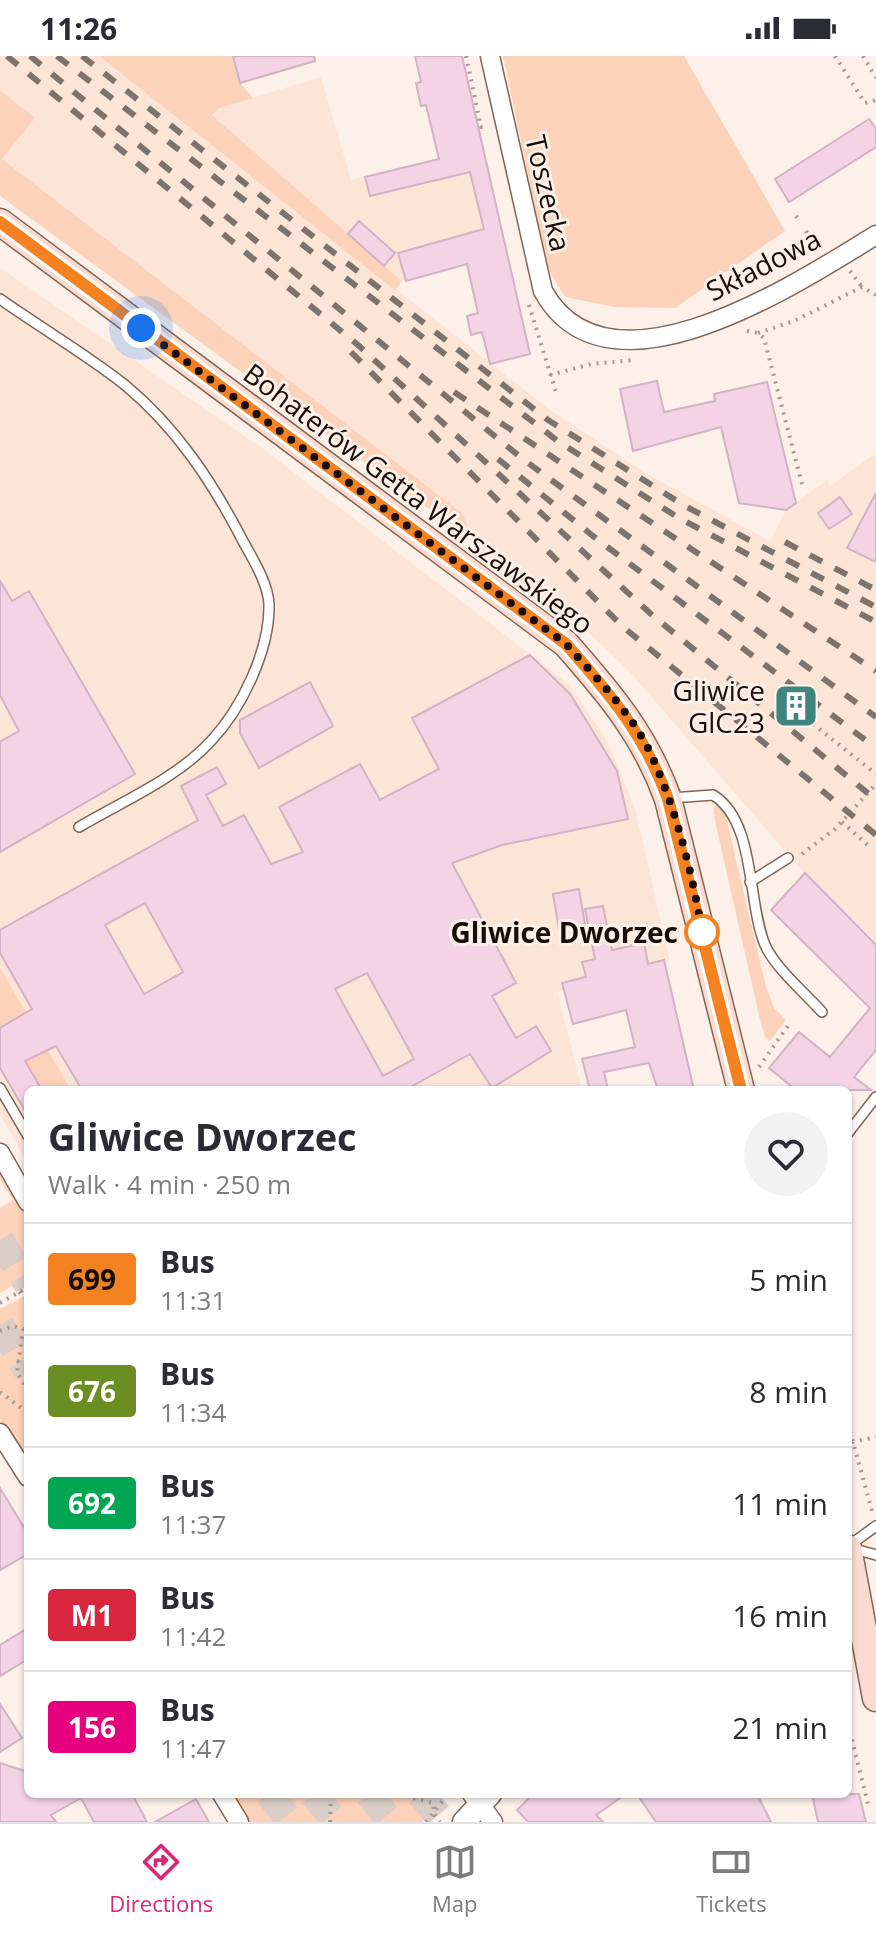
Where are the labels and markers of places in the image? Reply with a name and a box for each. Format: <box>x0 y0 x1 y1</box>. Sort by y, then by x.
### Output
place label: Gliwice GlC23 <box>673 671 765 741</box>
building icon: Gliwice GlC23 <box>772 682 820 730</box>
place label: Gliwice Dworzec <box>451 913 678 951</box>
marker: Gliwice Dworzec <box>685 915 719 949</box>

